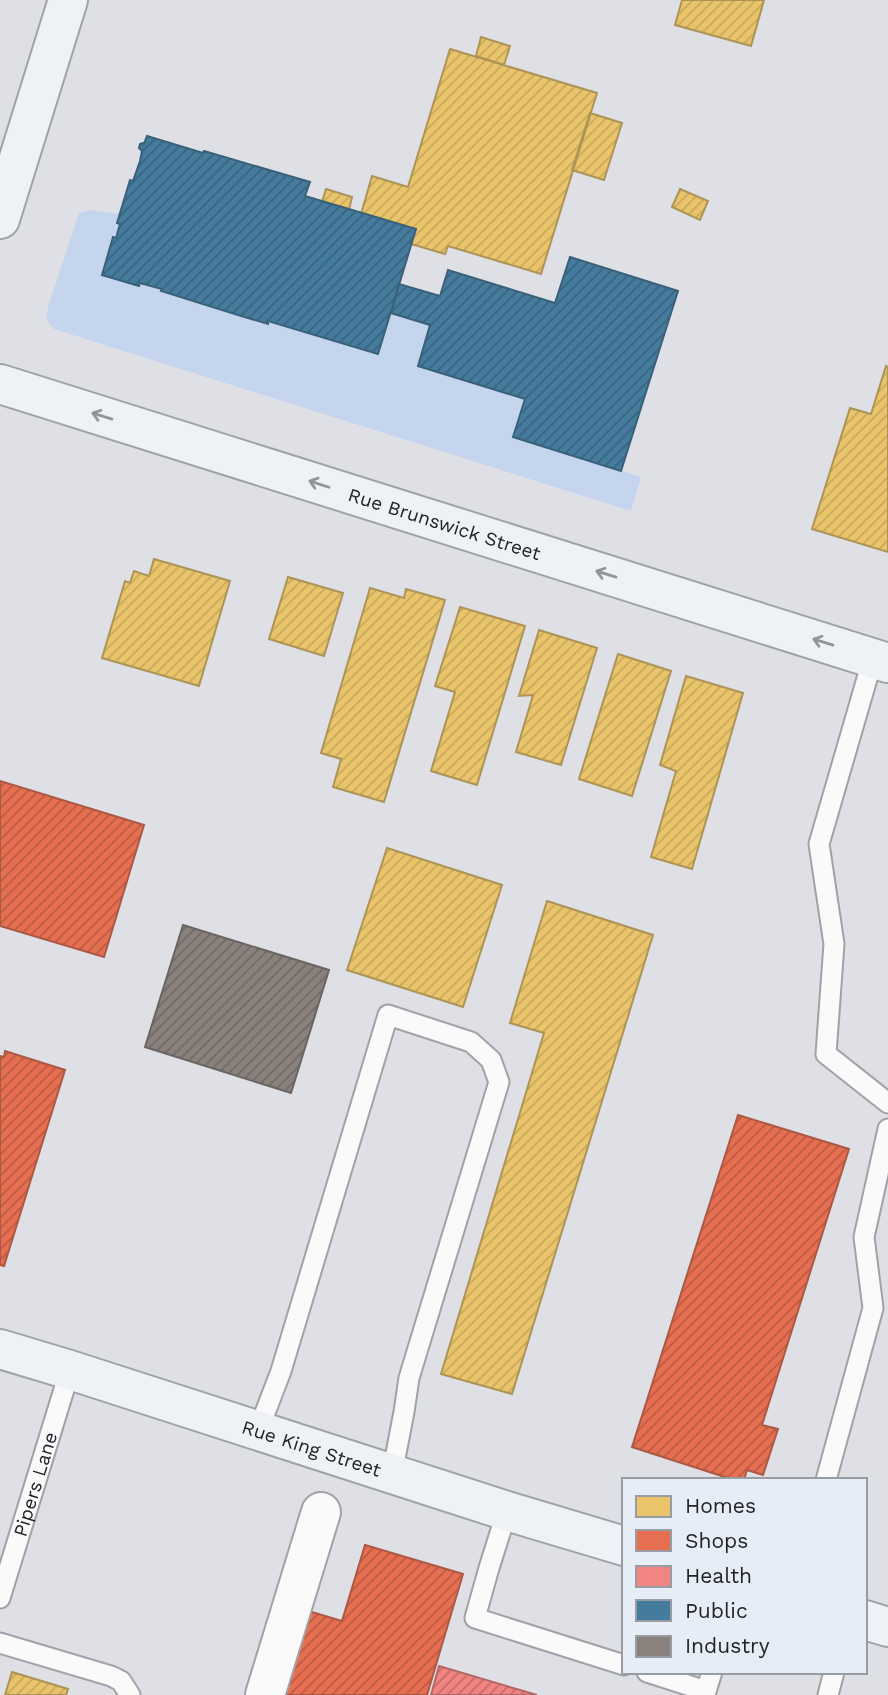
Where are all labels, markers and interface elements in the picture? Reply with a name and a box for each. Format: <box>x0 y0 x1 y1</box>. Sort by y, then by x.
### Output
one-way arrow <box>91 408 113 421</box>
one-way arrow <box>308 476 330 489</box>
street label: Rue Brunswick Street <box>346 483 544 565</box>
one-way arrow <box>595 567 617 579</box>
one-way arrow <box>812 635 834 648</box>
street label: Rue King Street <box>239 1415 384 1481</box>
street label: Pipers Lane <box>8 1429 62 1539</box>
legend <box>622 1478 867 1674</box>
text: Homes <box>685 1493 756 1518</box>
text: Shops <box>685 1528 748 1553</box>
text: Health <box>685 1563 752 1588</box>
text: Public <box>685 1598 748 1623</box>
text: Industry <box>685 1633 770 1658</box>

